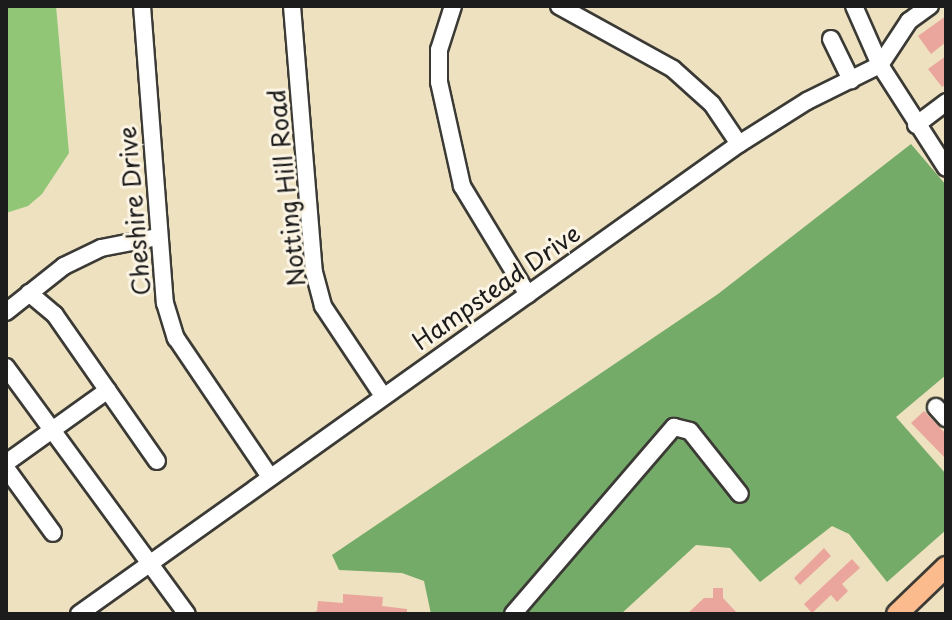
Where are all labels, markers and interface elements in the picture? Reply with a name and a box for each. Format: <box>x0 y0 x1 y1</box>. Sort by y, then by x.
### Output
street label: Notting Hill Road <box>261 88 311 288</box>
street label: Cheshire Drive <box>112 125 156 297</box>
street label: Hampstead Drive <box>406 218 586 356</box>

